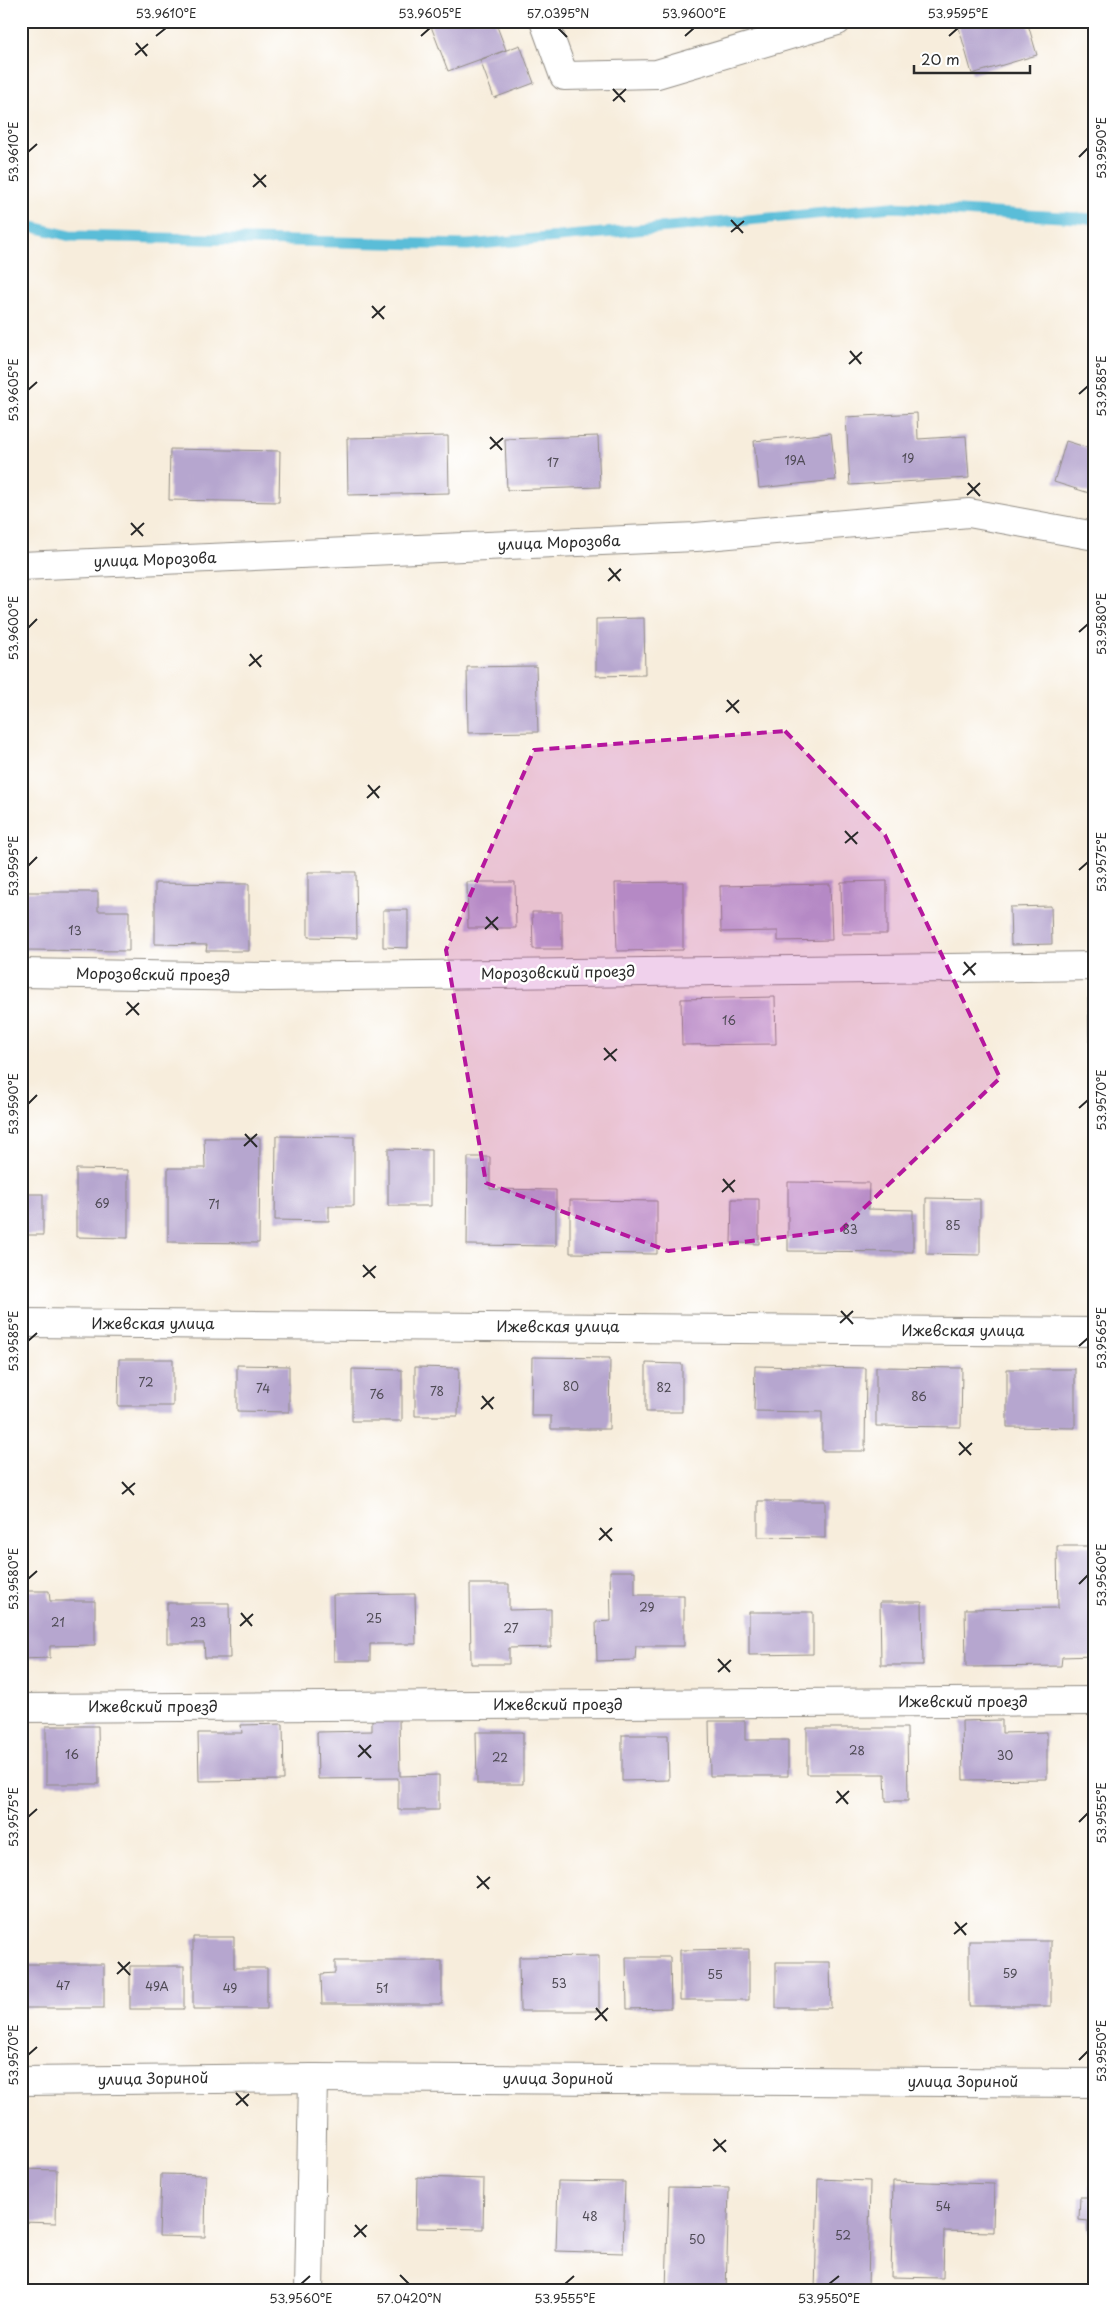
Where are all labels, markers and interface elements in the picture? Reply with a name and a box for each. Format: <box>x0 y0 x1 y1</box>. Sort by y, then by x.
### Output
text: 53.9610°E <box>136 4 196 22</box>
text: 53.9605°E <box>398 4 462 22</box>
text: 57.0395°N <box>527 4 589 22</box>
text: 53.9600°E <box>662 4 726 22</box>
text: 53.9595°E <box>927 4 989 22</box>
scale bar <box>914 42 1030 74</box>
text: 20 m <box>921 47 960 70</box>
text: 53.9590°E <box>1092 117 1110 179</box>
text: 53.9610°E <box>4 122 22 182</box>
text: 53.9585°E <box>1092 355 1110 417</box>
text: 53.9605°E <box>4 358 22 422</box>
house number: 19 <box>902 449 914 467</box>
house number: 19А <box>784 451 806 469</box>
house number: 17 <box>547 453 559 471</box>
street label: улица Морозова <box>497 528 621 555</box>
street label: улица Морозова <box>93 545 217 572</box>
text: 53.9580°E <box>1092 593 1110 655</box>
text: 53.9600°E <box>4 596 22 660</box>
text: 53.9575°E <box>1092 832 1110 892</box>
text: 53.9595°E <box>4 835 22 897</box>
house number: 13 <box>68 921 82 939</box>
street label: Морозовский проезд <box>481 959 635 984</box>
street label: Морозовский проезд <box>76 961 230 986</box>
house number: 16 <box>722 1011 736 1029</box>
text: 53.9570°E <box>1092 1069 1110 1131</box>
text: 53.9590°E <box>4 1073 22 1135</box>
house number: 69 <box>94 1194 110 1212</box>
house number: 71 <box>208 1195 220 1213</box>
house number: 85 <box>946 1216 960 1234</box>
house number: 83 <box>842 1220 858 1238</box>
text: 53.9565°E <box>1092 1307 1110 1369</box>
text: 53.9585°E <box>4 1310 22 1372</box>
street label: Ижевская улица <box>91 1311 215 1334</box>
street label: Ижевская улица <box>496 1314 620 1337</box>
street label: Ижевская улица <box>901 1318 1025 1341</box>
house number: 72 <box>138 1373 154 1391</box>
house number: 80 <box>563 1377 579 1395</box>
house number: 82 <box>657 1378 672 1396</box>
house number: 74 <box>256 1379 270 1397</box>
house number: 78 <box>430 1382 444 1400</box>
house number: 76 <box>370 1385 384 1403</box>
house number: 86 <box>911 1387 927 1405</box>
text: 53.9560°E <box>1092 1543 1110 1607</box>
text: 53.9580°E <box>4 1548 22 1610</box>
house number: 29 <box>639 1598 655 1616</box>
house number: 25 <box>366 1609 382 1627</box>
house number: 21 <box>51 1613 65 1631</box>
house number: 23 <box>190 1613 206 1631</box>
house number: 27 <box>504 1619 519 1637</box>
street label: Ижевский проезд <box>898 1689 1028 1712</box>
street label: Ижевский проезд <box>493 1692 623 1715</box>
street label: Ижевский проезд <box>88 1694 218 1717</box>
house number: 28 <box>849 1741 865 1759</box>
house number: 16 <box>65 1745 79 1763</box>
house number: 30 <box>997 1746 1014 1764</box>
house number: 22 <box>492 1748 508 1766</box>
text: 53.9555°E <box>1092 1782 1110 1844</box>
text: 53.9575°E <box>4 1787 22 1847</box>
house number: 59 <box>1003 1964 1017 1982</box>
house number: 55 <box>707 1965 723 1983</box>
house number: 53 <box>551 1974 567 1992</box>
house number: 47 <box>56 1976 71 1994</box>
house number: 49А <box>145 1977 169 1995</box>
house number: 49 <box>223 1979 237 1997</box>
house number: 51 <box>376 1979 388 1997</box>
text: 53.9550°E <box>1092 2020 1110 2082</box>
text: 53.9570°E <box>4 2024 22 2086</box>
street label: улица Зориной <box>97 2065 209 2090</box>
street label: улица Зориной <box>503 2066 613 2089</box>
street label: улица Зориной <box>908 2069 1018 2092</box>
house number: 54 <box>935 2197 951 2215</box>
house number: 48 <box>582 2207 598 2225</box>
house number: 52 <box>835 2226 851 2244</box>
house number: 50 <box>689 2230 705 2248</box>
text: 53.9560°E <box>269 2289 333 2307</box>
text: 57.0420°N <box>376 2289 442 2307</box>
text: 53.9555°E <box>534 2289 596 2307</box>
text: 53.9550°E <box>798 2289 860 2307</box>

